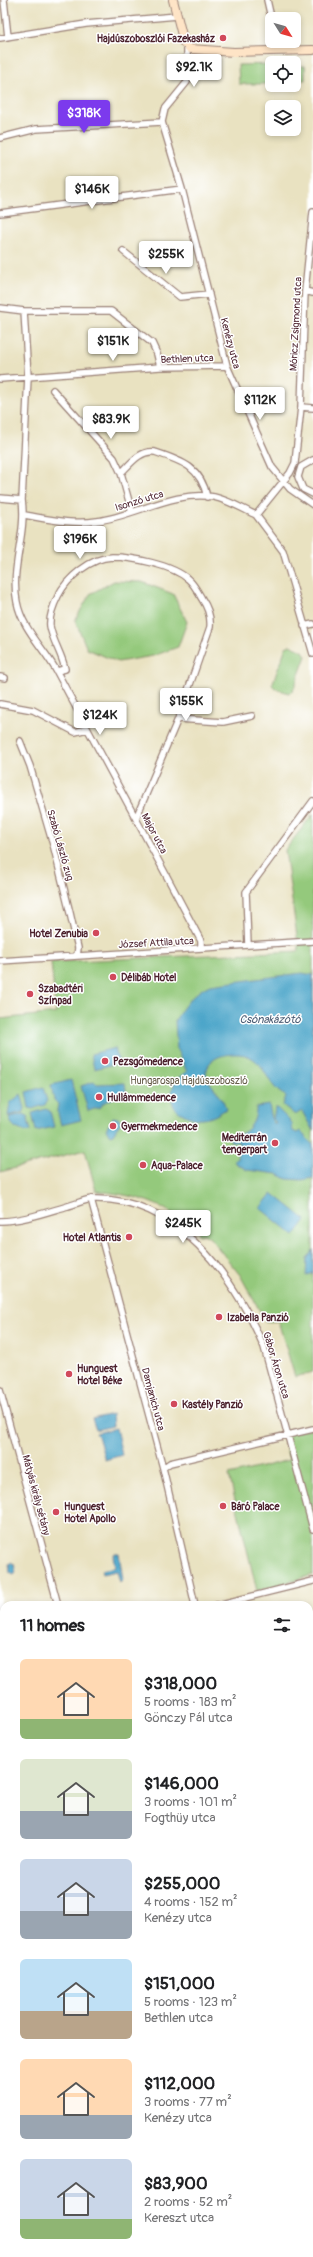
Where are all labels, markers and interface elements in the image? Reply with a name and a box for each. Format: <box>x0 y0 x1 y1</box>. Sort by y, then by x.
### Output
north arrow <box>265 12 301 48</box>
map controls <box>265 12 301 136</box>
place label: Hajdúszoboszlói Fazekasház <box>97 33 216 45</box>
marker: Hajdúszoboszlói Fazekasház <box>218 33 228 43</box>
pin: $92.1K <box>161 54 227 88</box>
button: locate <box>265 56 301 92</box>
text: $92.1K <box>176 59 212 75</box>
pin: $318K <box>56 100 112 134</box>
button: layers <box>265 100 301 136</box>
text: $318K <box>67 105 101 121</box>
pin: $146K <box>64 176 120 210</box>
text: $146K <box>74 181 110 197</box>
pin: $255K <box>138 241 194 275</box>
text: $255K <box>148 246 184 262</box>
street label: Móricz Zsigmond utca <box>288 276 304 371</box>
street label: Kenézy utca <box>217 317 243 370</box>
pin: $151K <box>85 328 141 362</box>
text: $151K <box>97 333 129 349</box>
street label: Bethlen utca <box>160 352 214 366</box>
pin: $112K <box>232 387 288 421</box>
text: $112K <box>244 392 276 408</box>
pin: $83.9K <box>78 406 144 440</box>
text: $83.9K <box>92 411 130 427</box>
street label: Isonzó utca <box>114 488 165 514</box>
pin: $196K <box>52 526 108 560</box>
text: $196K <box>63 531 97 547</box>
pin: $155K <box>158 688 214 722</box>
text: $155K <box>169 693 203 709</box>
pin: $124K <box>72 702 128 736</box>
text: $124K <box>83 707 117 723</box>
street label: Szabó László zug <box>44 808 76 882</box>
street label: Major utca <box>138 811 170 856</box>
place label: Hotel Zenubia <box>29 928 88 940</box>
marker: Hotel Zenubia <box>91 928 101 938</box>
street label: József Attila utca <box>118 935 194 951</box>
marker: Délibáb Hotel <box>108 972 118 982</box>
place label: Délibáb Hotel <box>121 972 176 984</box>
place label: Szabadtéri Színpad <box>38 983 83 1007</box>
marker: Szabadtéri Színpad <box>25 989 35 999</box>
water label: Csónakázótó <box>240 1013 301 1026</box>
marker: Pezsgőmedence <box>100 1056 110 1066</box>
place label: Pezsgőmedence <box>113 1056 184 1068</box>
park label: Hungarospa Hajdúszoboszló <box>130 1075 248 1087</box>
marker: Hullámmedence <box>94 1092 104 1102</box>
place label: Hullámmedence <box>107 1092 177 1104</box>
marker: Gyermekmedence <box>108 1121 118 1131</box>
place label: Gyermekmedence <box>121 1121 199 1133</box>
place label: Mediterrán tengerpart <box>221 1132 268 1156</box>
marker: Mediterrán tengerpart <box>270 1138 280 1148</box>
marker: Aqua-Palace <box>138 1160 148 1170</box>
place label: Aqua-Palace <box>151 1160 204 1172</box>
pin: $245K <box>155 1210 211 1244</box>
text: $245K <box>165 1215 201 1231</box>
place label: Hotel Atlantis <box>63 1232 122 1244</box>
marker: Hotel Atlantis <box>124 1232 134 1242</box>
marker: Izabella Panzió <box>214 1312 224 1322</box>
place label: Izabella Panzió <box>227 1312 289 1324</box>
street label: Gábor Áron utca <box>260 1330 293 1401</box>
place label: Hunguest Hotel Béke <box>77 1363 123 1387</box>
street label: Damjanich utca <box>139 1366 167 1432</box>
marker: Hunguest Hotel Béke <box>64 1369 74 1379</box>
marker: Kastély Panzió <box>169 1399 179 1409</box>
place label: Kastély Panzió <box>182 1399 243 1411</box>
street label: Mátyás király sétány <box>20 1454 53 1537</box>
place label: Hunguest Hotel Apollo <box>64 1501 117 1525</box>
marker: Báró Palace <box>218 1501 228 1511</box>
place label: Báró Palace <box>231 1501 280 1513</box>
marker: Hunguest Hotel Apollo <box>51 1507 61 1517</box>
icon: filters <box>271 1614 293 1636</box>
text: 11 homes <box>20 1615 85 1636</box>
text: $318,000 <box>144 1673 217 1694</box>
icon: home <box>52 1675 100 1723</box>
text: 5 rooms · 183 m² <box>144 1694 237 1710</box>
text: Gönczy Pál utca <box>144 1710 232 1726</box>
text: $146,000 <box>144 1773 219 1794</box>
icon: home <box>52 1775 100 1823</box>
text: 3 rooms · 101 m² <box>144 1794 237 1810</box>
text: Fogthüy utca <box>144 1810 216 1826</box>
text: $255,000 <box>144 1873 220 1894</box>
icon: home <box>52 1875 100 1923</box>
text: 4 rooms · 152 m² <box>144 1894 238 1910</box>
text: Kenézy utca <box>144 1910 212 1926</box>
text: $151,000 <box>144 1973 215 1994</box>
icon: home <box>52 1975 100 2023</box>
text: 5 rooms · 123 m² <box>144 1994 237 2010</box>
text: Bethlen utca <box>144 2010 213 2026</box>
text: $112,000 <box>144 2073 215 2094</box>
icon: home <box>52 2075 100 2123</box>
text: 3 rooms · 77 m² <box>144 2094 232 2110</box>
text: Kenézy utca <box>144 2110 212 2126</box>
text: $83,900 <box>144 2173 208 2194</box>
icon: home <box>52 2175 100 2223</box>
text: 2 rooms · 52 m² <box>144 2194 232 2210</box>
text: Kereszt utca <box>144 2210 214 2226</box>

